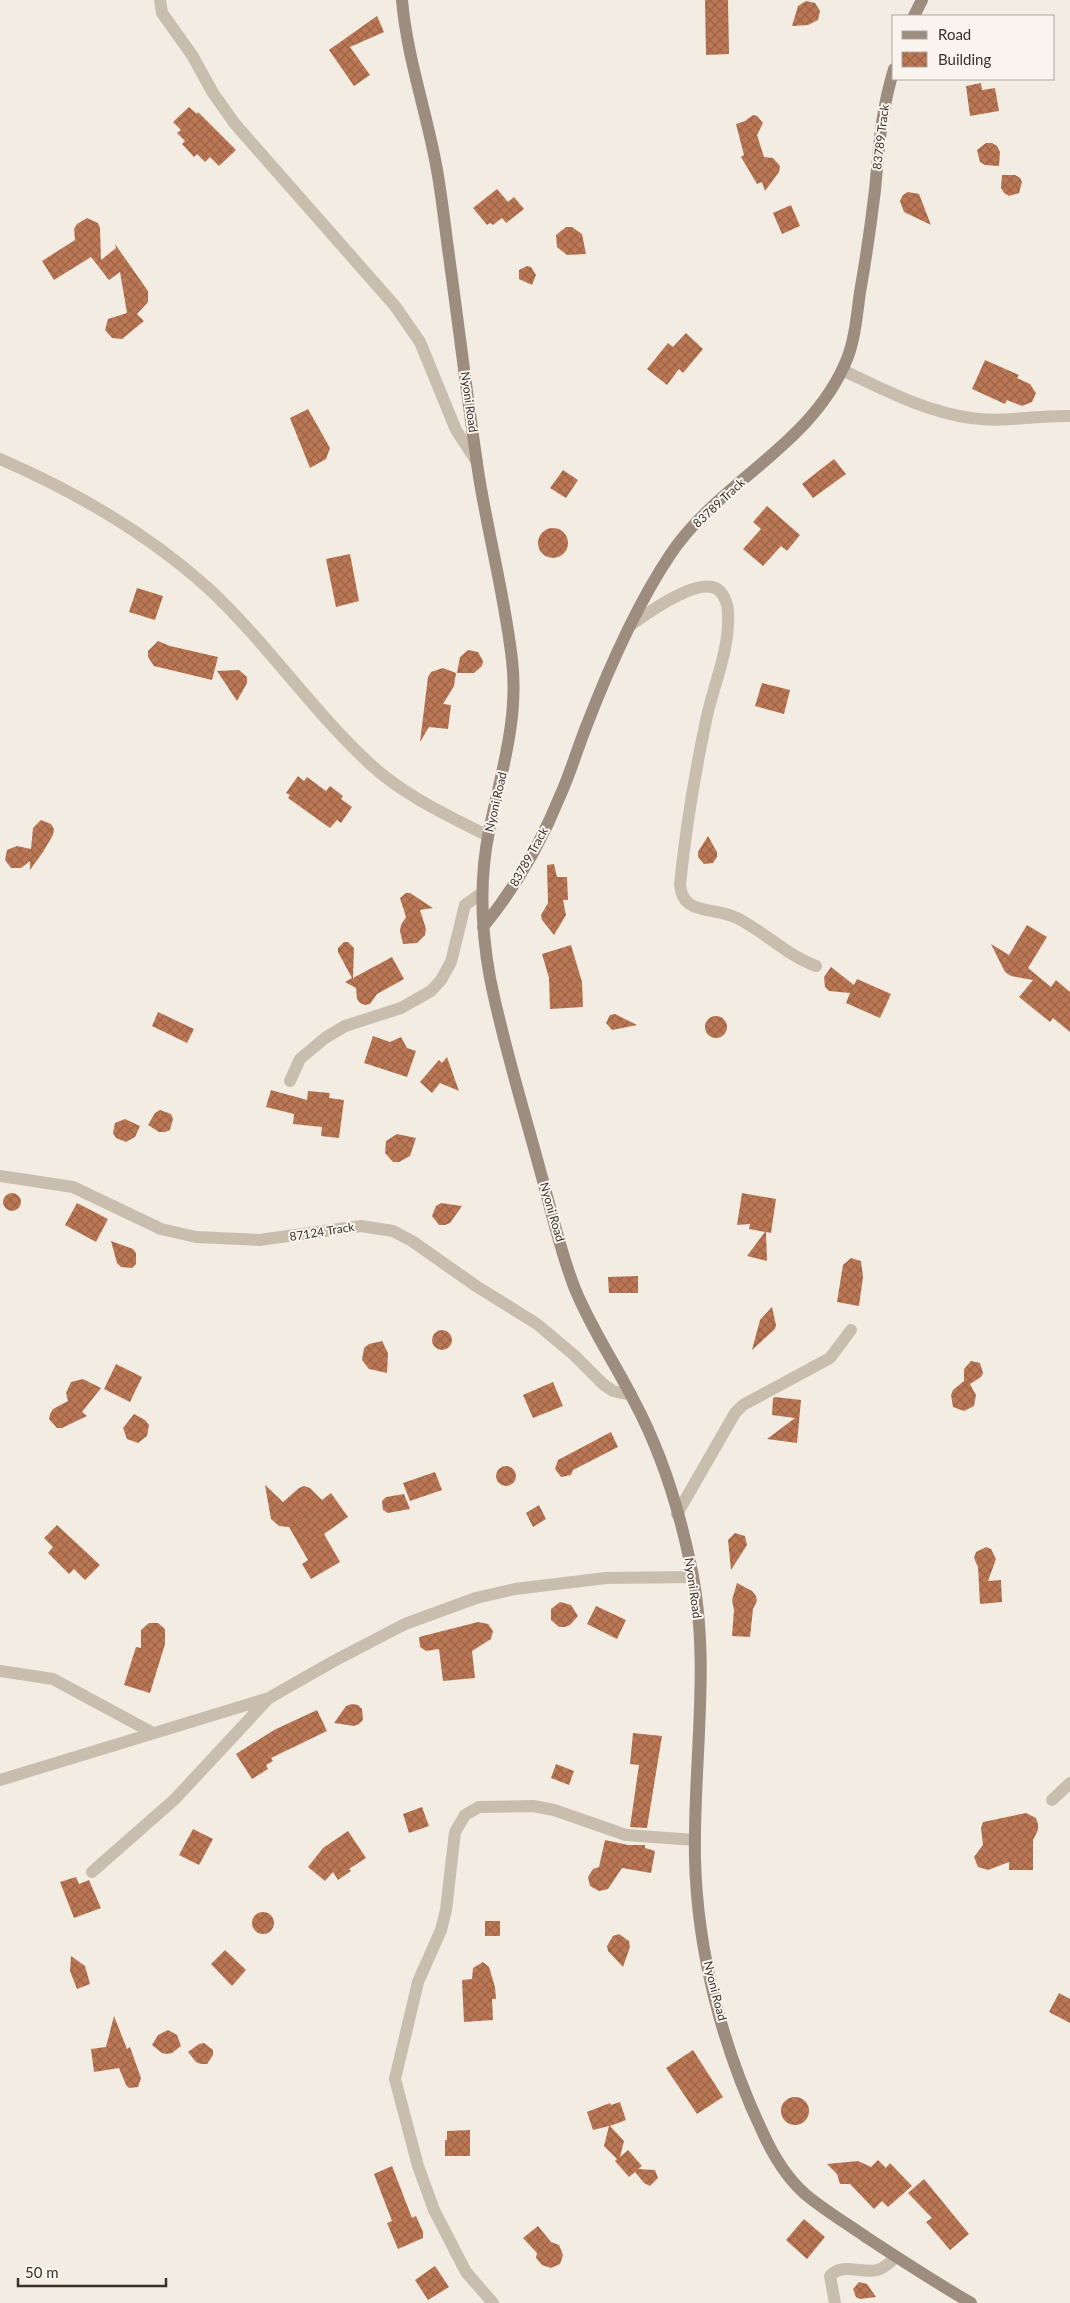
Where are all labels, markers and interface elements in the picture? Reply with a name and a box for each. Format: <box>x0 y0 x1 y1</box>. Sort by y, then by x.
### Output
legend <box>892 15 1055 80</box>
text: Road <box>938 25 971 43</box>
text: Building <box>938 50 991 68</box>
street label: 83789 Track <box>869 103 892 170</box>
street label: Nyoni Road <box>458 371 481 433</box>
street label: 83789 Track <box>690 474 748 530</box>
street label: Nyoni Road <box>481 770 510 833</box>
street label: 83789 Track <box>506 824 551 889</box>
street label: Nyoni Road <box>537 1180 568 1243</box>
street label: 87124 Track <box>288 1219 356 1244</box>
street label: Nyoni Road <box>682 1557 705 1619</box>
street label: Nyoni Road <box>701 1959 730 2022</box>
scale bar <box>18 2256 165 2288</box>
text: 50 m <box>25 2263 59 2281</box>

